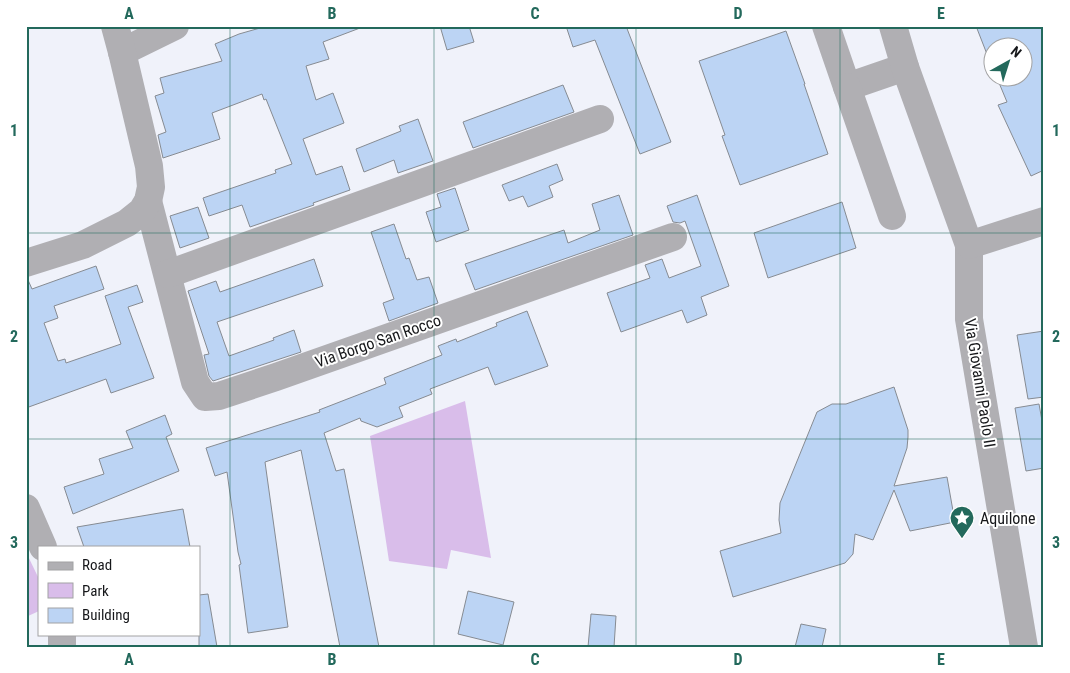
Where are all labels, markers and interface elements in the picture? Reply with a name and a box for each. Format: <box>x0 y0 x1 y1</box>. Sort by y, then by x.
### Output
text: A <box>124 4 134 23</box>
text: B <box>328 4 337 23</box>
text: C <box>530 4 540 23</box>
text: D <box>733 4 743 23</box>
text: E <box>937 4 945 23</box>
north arrow <box>982 38 1032 88</box>
text: N <box>1008 43 1025 61</box>
text: 1 <box>10 121 18 140</box>
text: 1 <box>1052 121 1060 140</box>
street label: Via Borgo San Rocco <box>313 311 443 371</box>
street label: Via Giovanni Paolo II <box>960 317 1000 449</box>
text: 2 <box>10 327 18 346</box>
text: 2 <box>1052 327 1060 346</box>
place icon: Aquilone <box>949 505 975 539</box>
place label: Aquilone <box>980 509 1036 528</box>
text: 3 <box>10 533 18 552</box>
text: 3 <box>1052 533 1060 552</box>
legend <box>38 546 200 636</box>
text: Road <box>82 556 112 574</box>
text: Park <box>82 582 109 600</box>
text: Building <box>82 606 130 624</box>
text: A <box>124 650 134 669</box>
text: B <box>328 650 337 669</box>
text: C <box>530 650 540 669</box>
text: D <box>733 650 743 669</box>
text: E <box>937 650 945 669</box>

